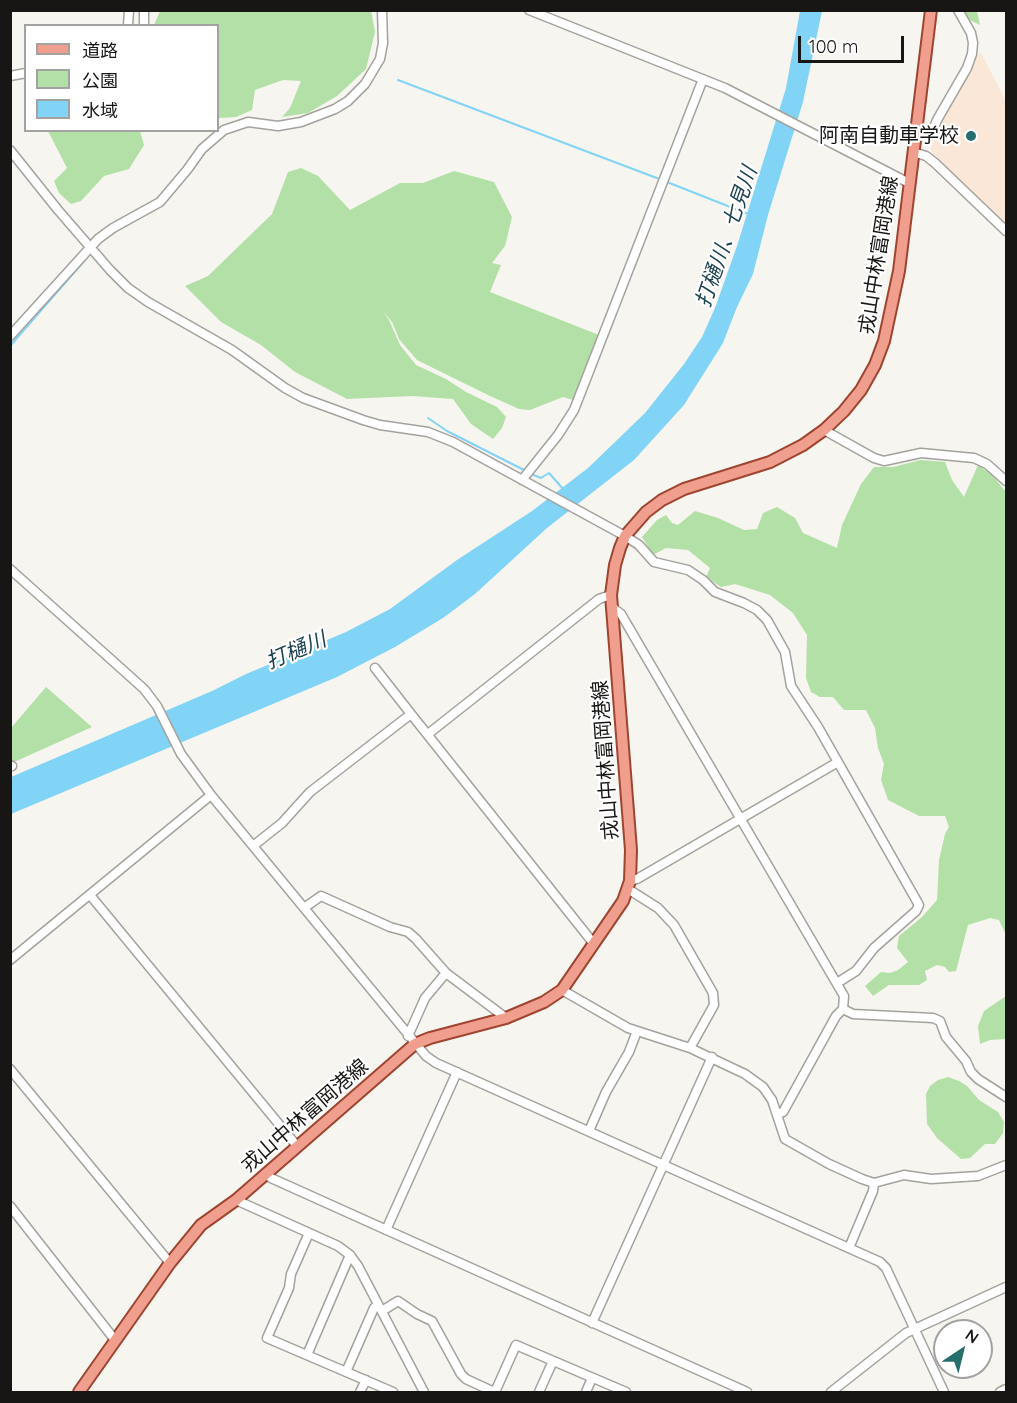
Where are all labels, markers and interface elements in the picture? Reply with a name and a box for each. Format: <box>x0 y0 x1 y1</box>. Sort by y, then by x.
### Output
legend <box>24 24 219 132</box>
scale bar <box>801 24 908 62</box>
text: 100 m <box>809 35 858 58</box>
text: 道路 <box>82 39 118 62</box>
text: 公園 <box>82 69 118 92</box>
text: 水域 <box>82 99 118 122</box>
place label: 阿南自動車学校 <box>819 124 959 148</box>
marker: 阿南自動車学校 <box>964 129 978 143</box>
water label: 打樋川、七見川 <box>691 163 763 311</box>
street label: 戎山中林富岡港線 <box>855 174 903 336</box>
water label: 打樋川 <box>262 627 330 675</box>
street label: 戎山中林富岡港線 <box>588 679 624 841</box>
street label: 戎山中林富岡港線 <box>237 1054 373 1178</box>
north arrow <box>933 1319 993 1379</box>
text: N <box>962 1324 983 1347</box>

